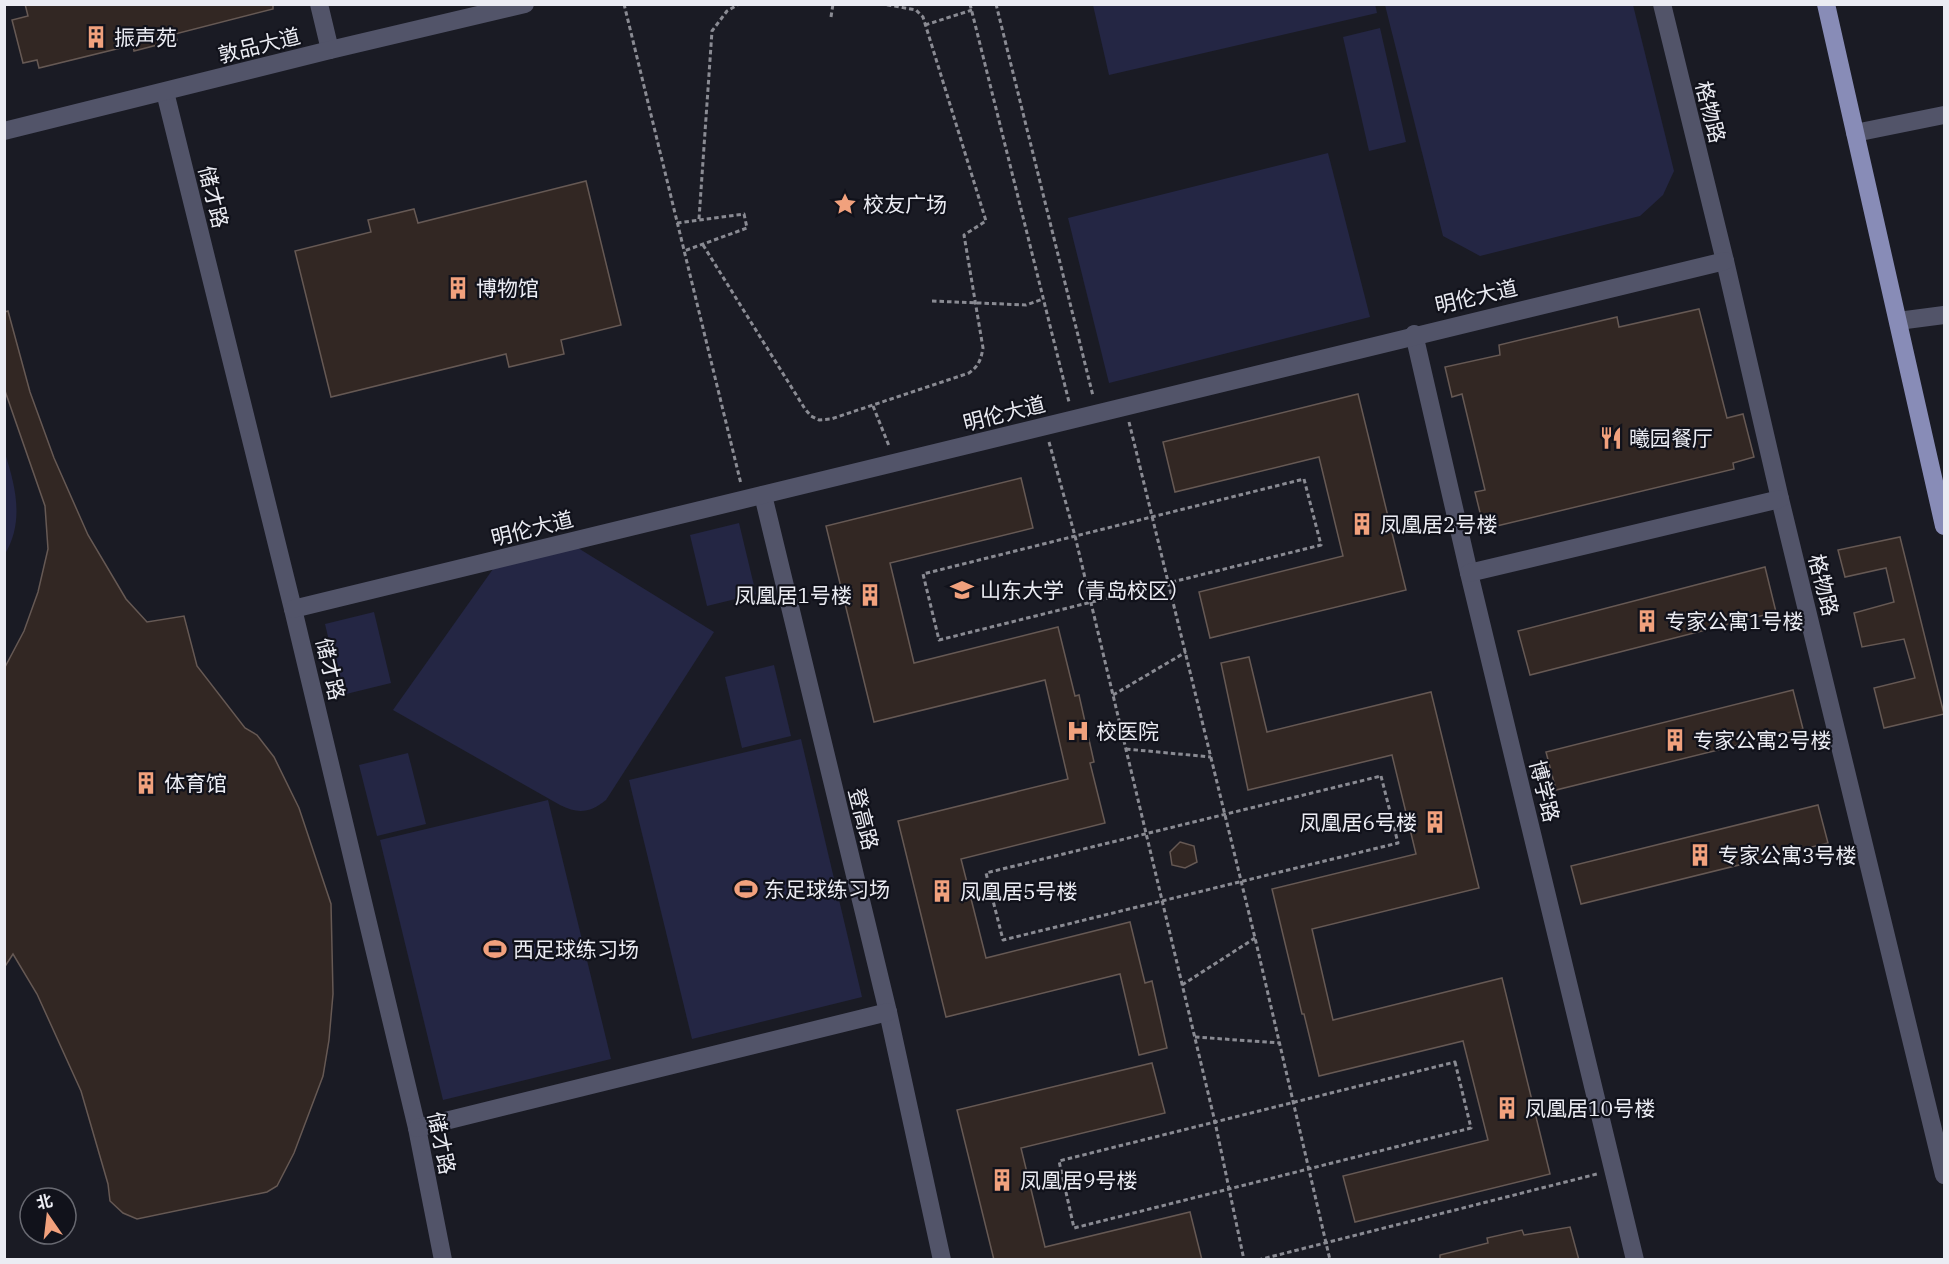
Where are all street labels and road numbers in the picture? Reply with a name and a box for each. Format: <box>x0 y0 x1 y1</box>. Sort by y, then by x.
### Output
street label: 敦品大道 <box>215 21 303 69</box>
street label: 格物路 <box>1690 78 1732 146</box>
street label: 储才路 <box>193 163 235 231</box>
street label: 明伦大道 <box>1432 273 1520 319</box>
street label: 明伦大道 <box>960 389 1048 437</box>
street label: 明伦大道 <box>488 504 576 552</box>
street label: 格物路 <box>1803 551 1845 619</box>
street label: 储才路 <box>310 635 352 703</box>
street label: 博学路 <box>1524 757 1566 825</box>
street label: 登高路 <box>843 785 885 853</box>
street label: 储才路 <box>422 1109 462 1177</box>

